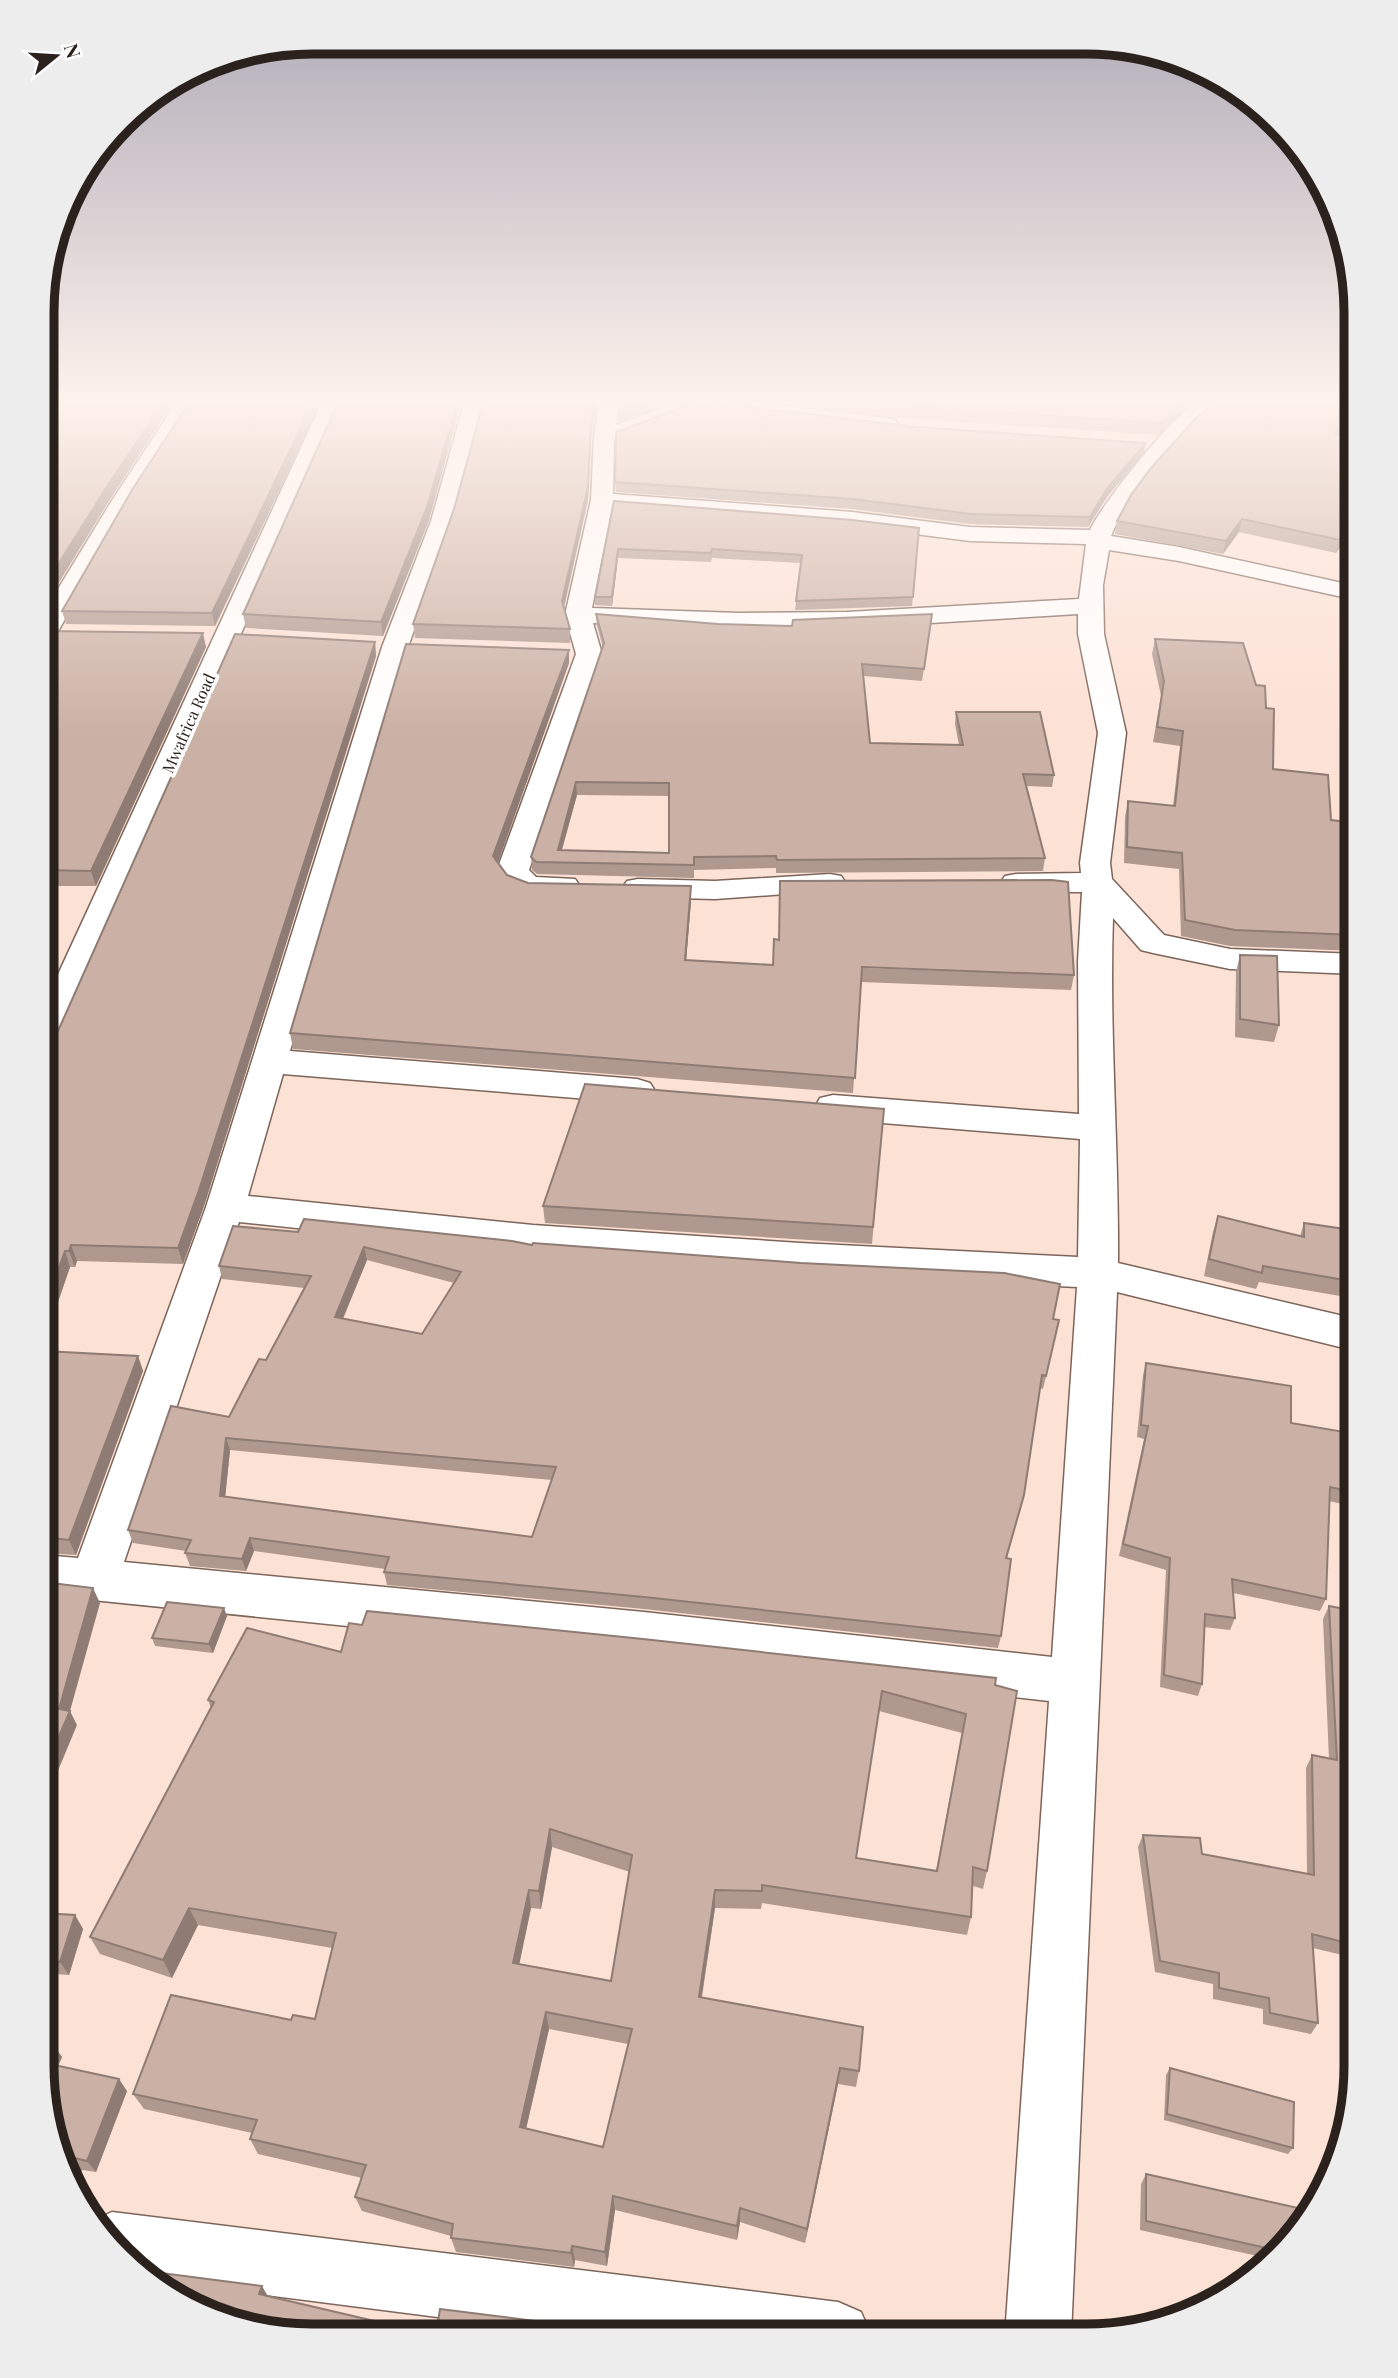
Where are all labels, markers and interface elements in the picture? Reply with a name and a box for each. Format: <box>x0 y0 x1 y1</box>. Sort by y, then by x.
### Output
north arrow <box>21 21 91 91</box>
text: N <box>59 40 88 61</box>
street label: Mwafrica Road <box>157 670 219 776</box>

